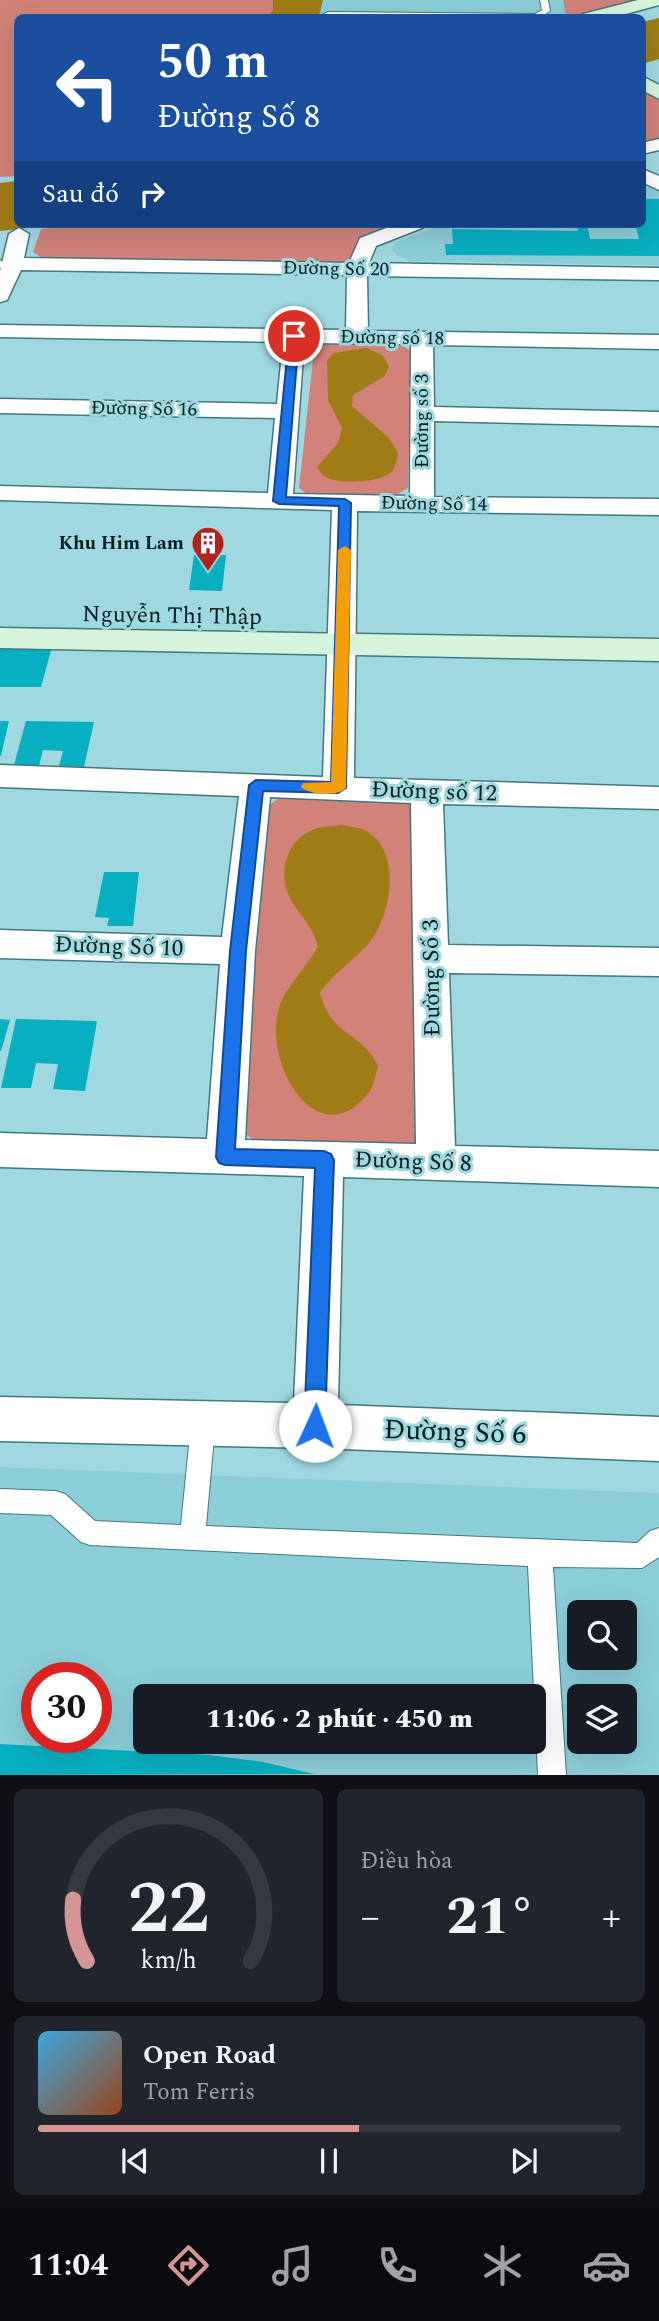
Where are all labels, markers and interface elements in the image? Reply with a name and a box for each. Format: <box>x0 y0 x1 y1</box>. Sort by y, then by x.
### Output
text: 50 m <box>157 25 268 100</box>
icon: left <box>42 42 133 133</box>
text: Đường Số 8 <box>157 93 320 142</box>
text: Sau đó <box>42 174 119 214</box>
icon: right <box>133 175 171 213</box>
street label: Đường Số 20 <box>283 254 389 284</box>
pin <box>264 306 324 366</box>
icon: arrive <box>275 317 313 355</box>
street label: Đường số 18 <box>340 323 444 353</box>
street label: Đường số 3 <box>408 373 437 468</box>
street label: Đường Số 16 <box>91 394 197 424</box>
street label: Đường Số 14 <box>381 489 488 519</box>
building icon: Khu Him Lam <box>189 524 227 573</box>
place label: Khu Him Lam <box>58 529 184 558</box>
street label: Nguyễn Thị Thập <box>82 597 262 635</box>
street label: Đường số 12 <box>371 772 497 812</box>
street label: Đường Số 3 <box>413 919 451 1037</box>
street label: Đường Số 10 <box>54 927 184 967</box>
street label: Đường Số 8 <box>354 1142 472 1182</box>
position arrow <box>278 1389 352 1463</box>
street label: Đường Số 6 <box>383 1408 527 1456</box>
map controls <box>567 1600 637 1754</box>
button: search <box>567 1600 637 1670</box>
speed limit sign: 30 <box>21 1662 112 1753</box>
button: layers <box>567 1684 637 1754</box>
text: 11:06 · 2 phút · 450 m <box>206 1699 473 1739</box>
text: Điều hòa <box>361 1844 452 1879</box>
text: 22 <box>127 1855 209 1966</box>
text: 21° <box>447 1878 535 1957</box>
text: − <box>361 1889 380 1947</box>
text: + <box>602 1889 621 1947</box>
text: km/h <box>140 1942 196 1980</box>
text: Open Road <box>143 2035 276 2075</box>
text: Tom Ferris <box>143 2075 255 2110</box>
icon: previous <box>116 2142 154 2180</box>
icon: pause <box>310 2142 348 2180</box>
icon: next <box>505 2142 543 2180</box>
text: 11:04 <box>28 2241 108 2290</box>
icon: directions <box>164 2241 213 2290</box>
icon: music <box>268 2241 317 2290</box>
icon: phone <box>373 2241 422 2290</box>
icon: climate <box>478 2241 527 2290</box>
icon: car <box>582 2241 631 2290</box>

